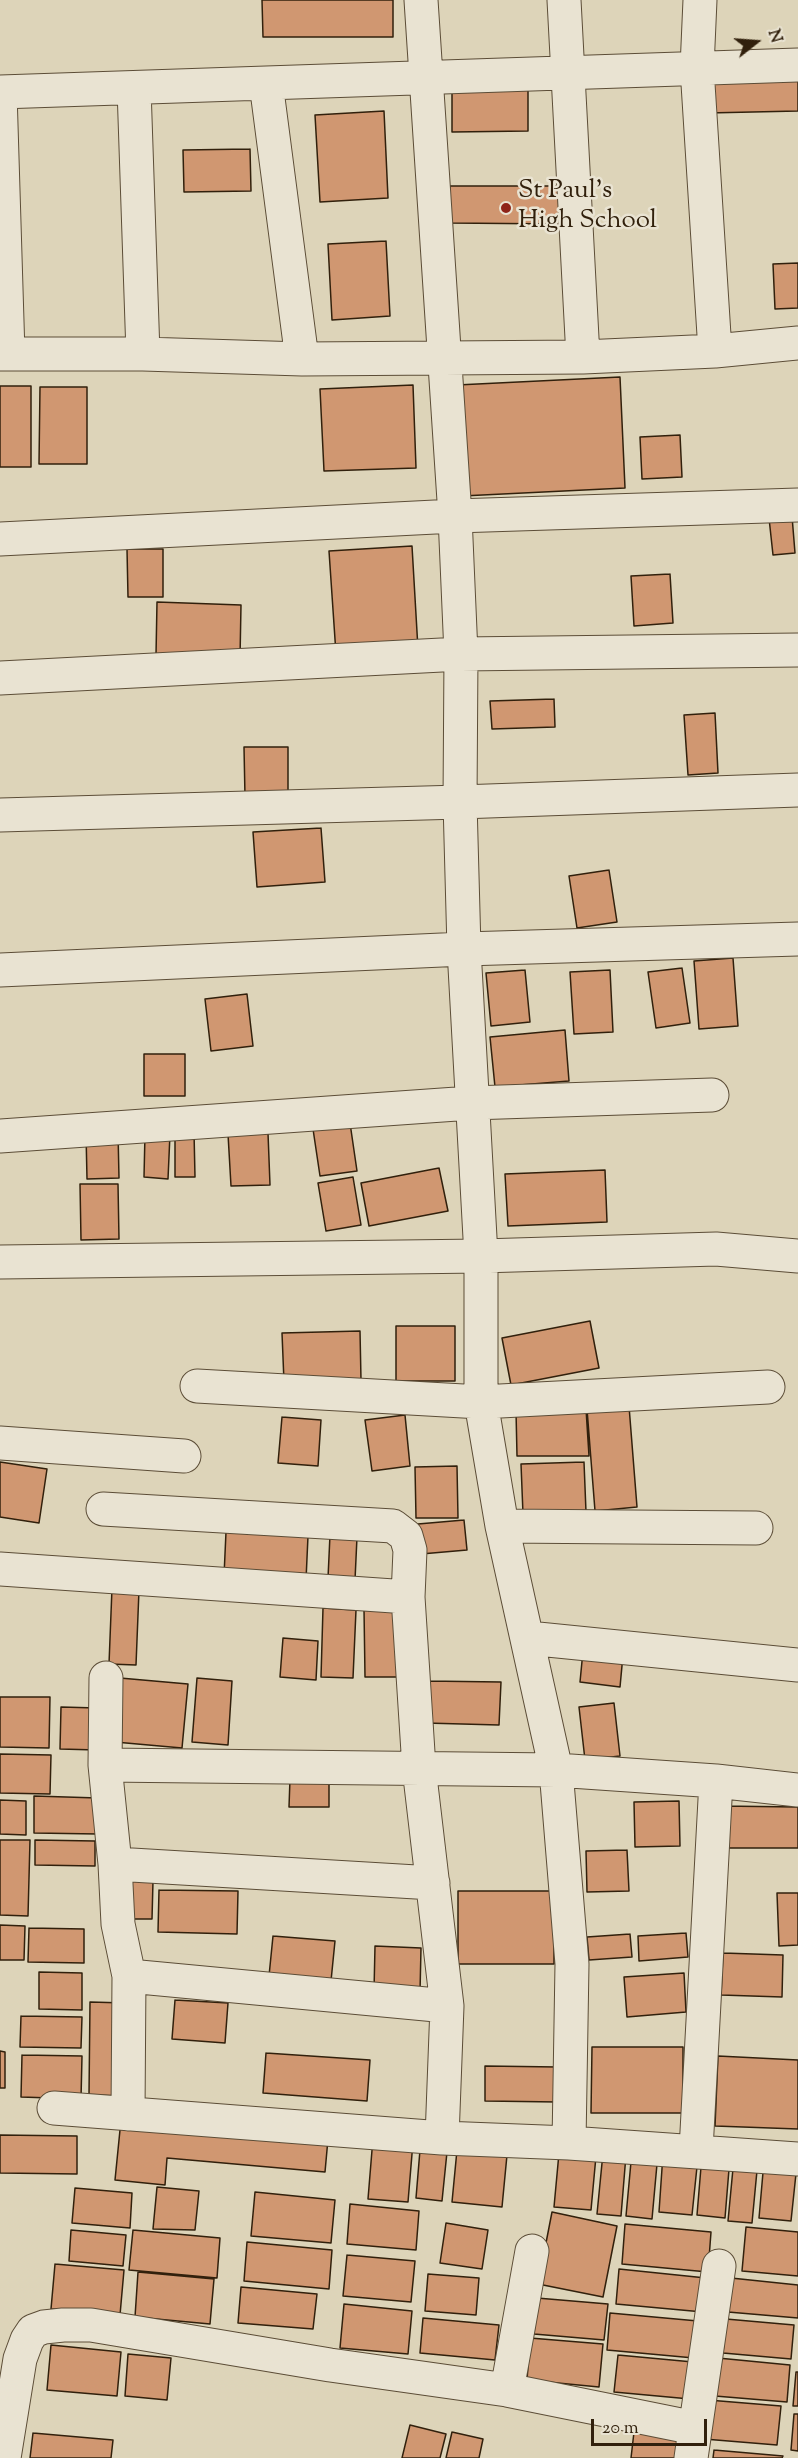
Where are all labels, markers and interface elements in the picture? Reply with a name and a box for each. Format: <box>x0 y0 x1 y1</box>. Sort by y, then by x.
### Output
north arrow <box>726 12 786 72</box>
text: N <box>761 27 787 46</box>
place label: St Paul's High School <box>518 177 657 238</box>
marker: St Paul's High School <box>499 201 513 215</box>
scale bar <box>594 2407 710 2445</box>
text: 20 m <box>602 2416 639 2442</box>

